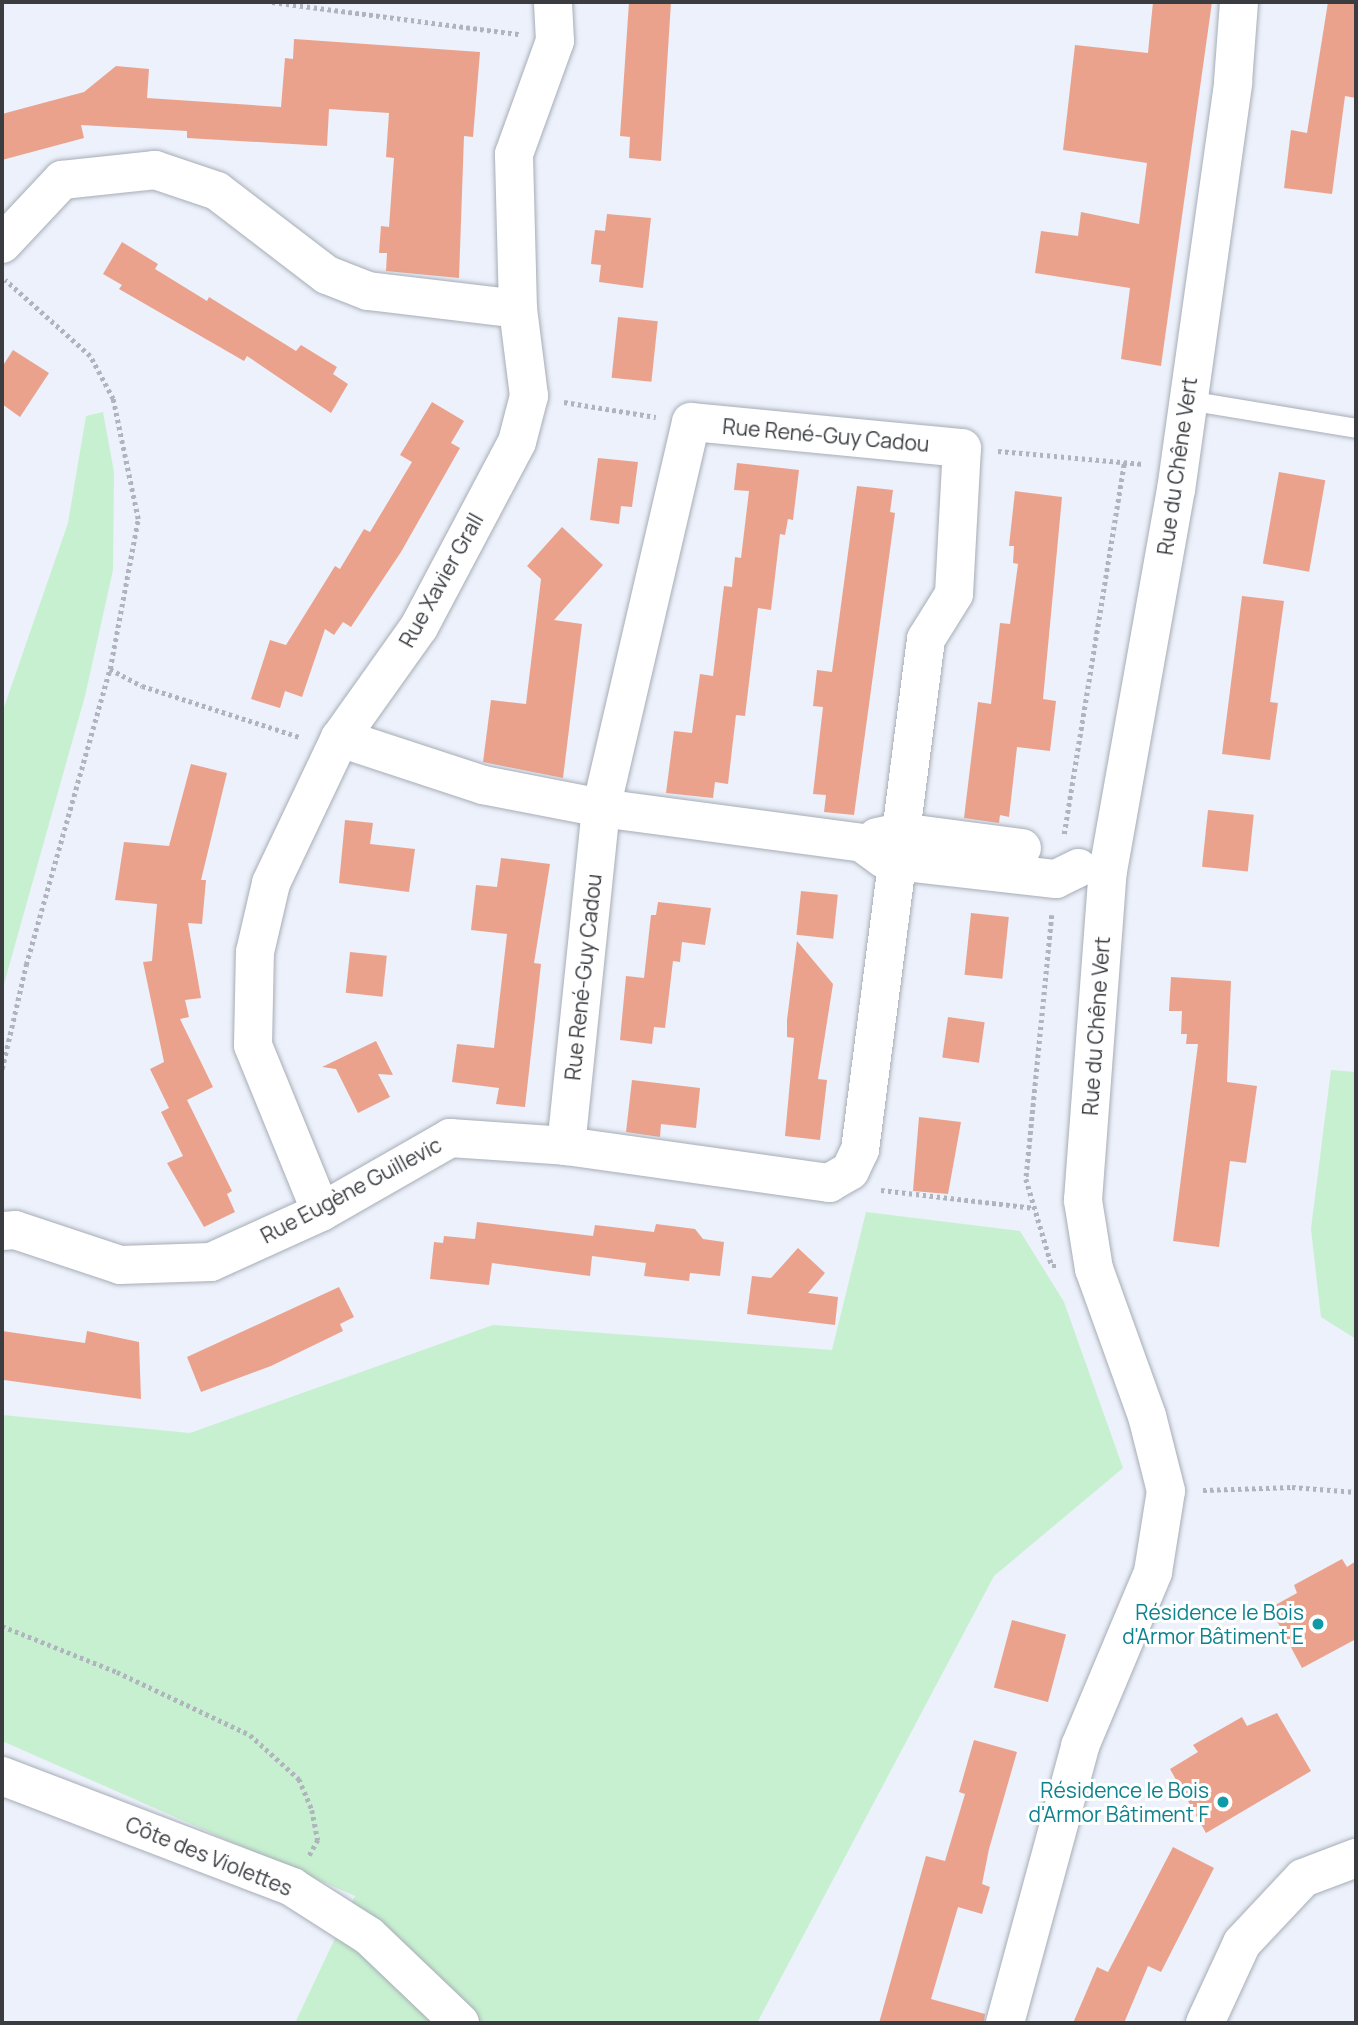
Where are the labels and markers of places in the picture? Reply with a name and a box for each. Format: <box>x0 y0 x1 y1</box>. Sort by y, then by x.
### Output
place label: Résidence le Bois d'Armor Bâtiment E <box>1122 1599 1304 1649</box>
marker: Résidence le Bois d'Armor Bâtiment E <box>1310 1616 1326 1632</box>
place label: Résidence le Bois d'Armor Bâtiment F <box>1029 1777 1209 1827</box>
marker: Résidence le Bois d'Armor Bâtiment F <box>1215 1794 1231 1810</box>

